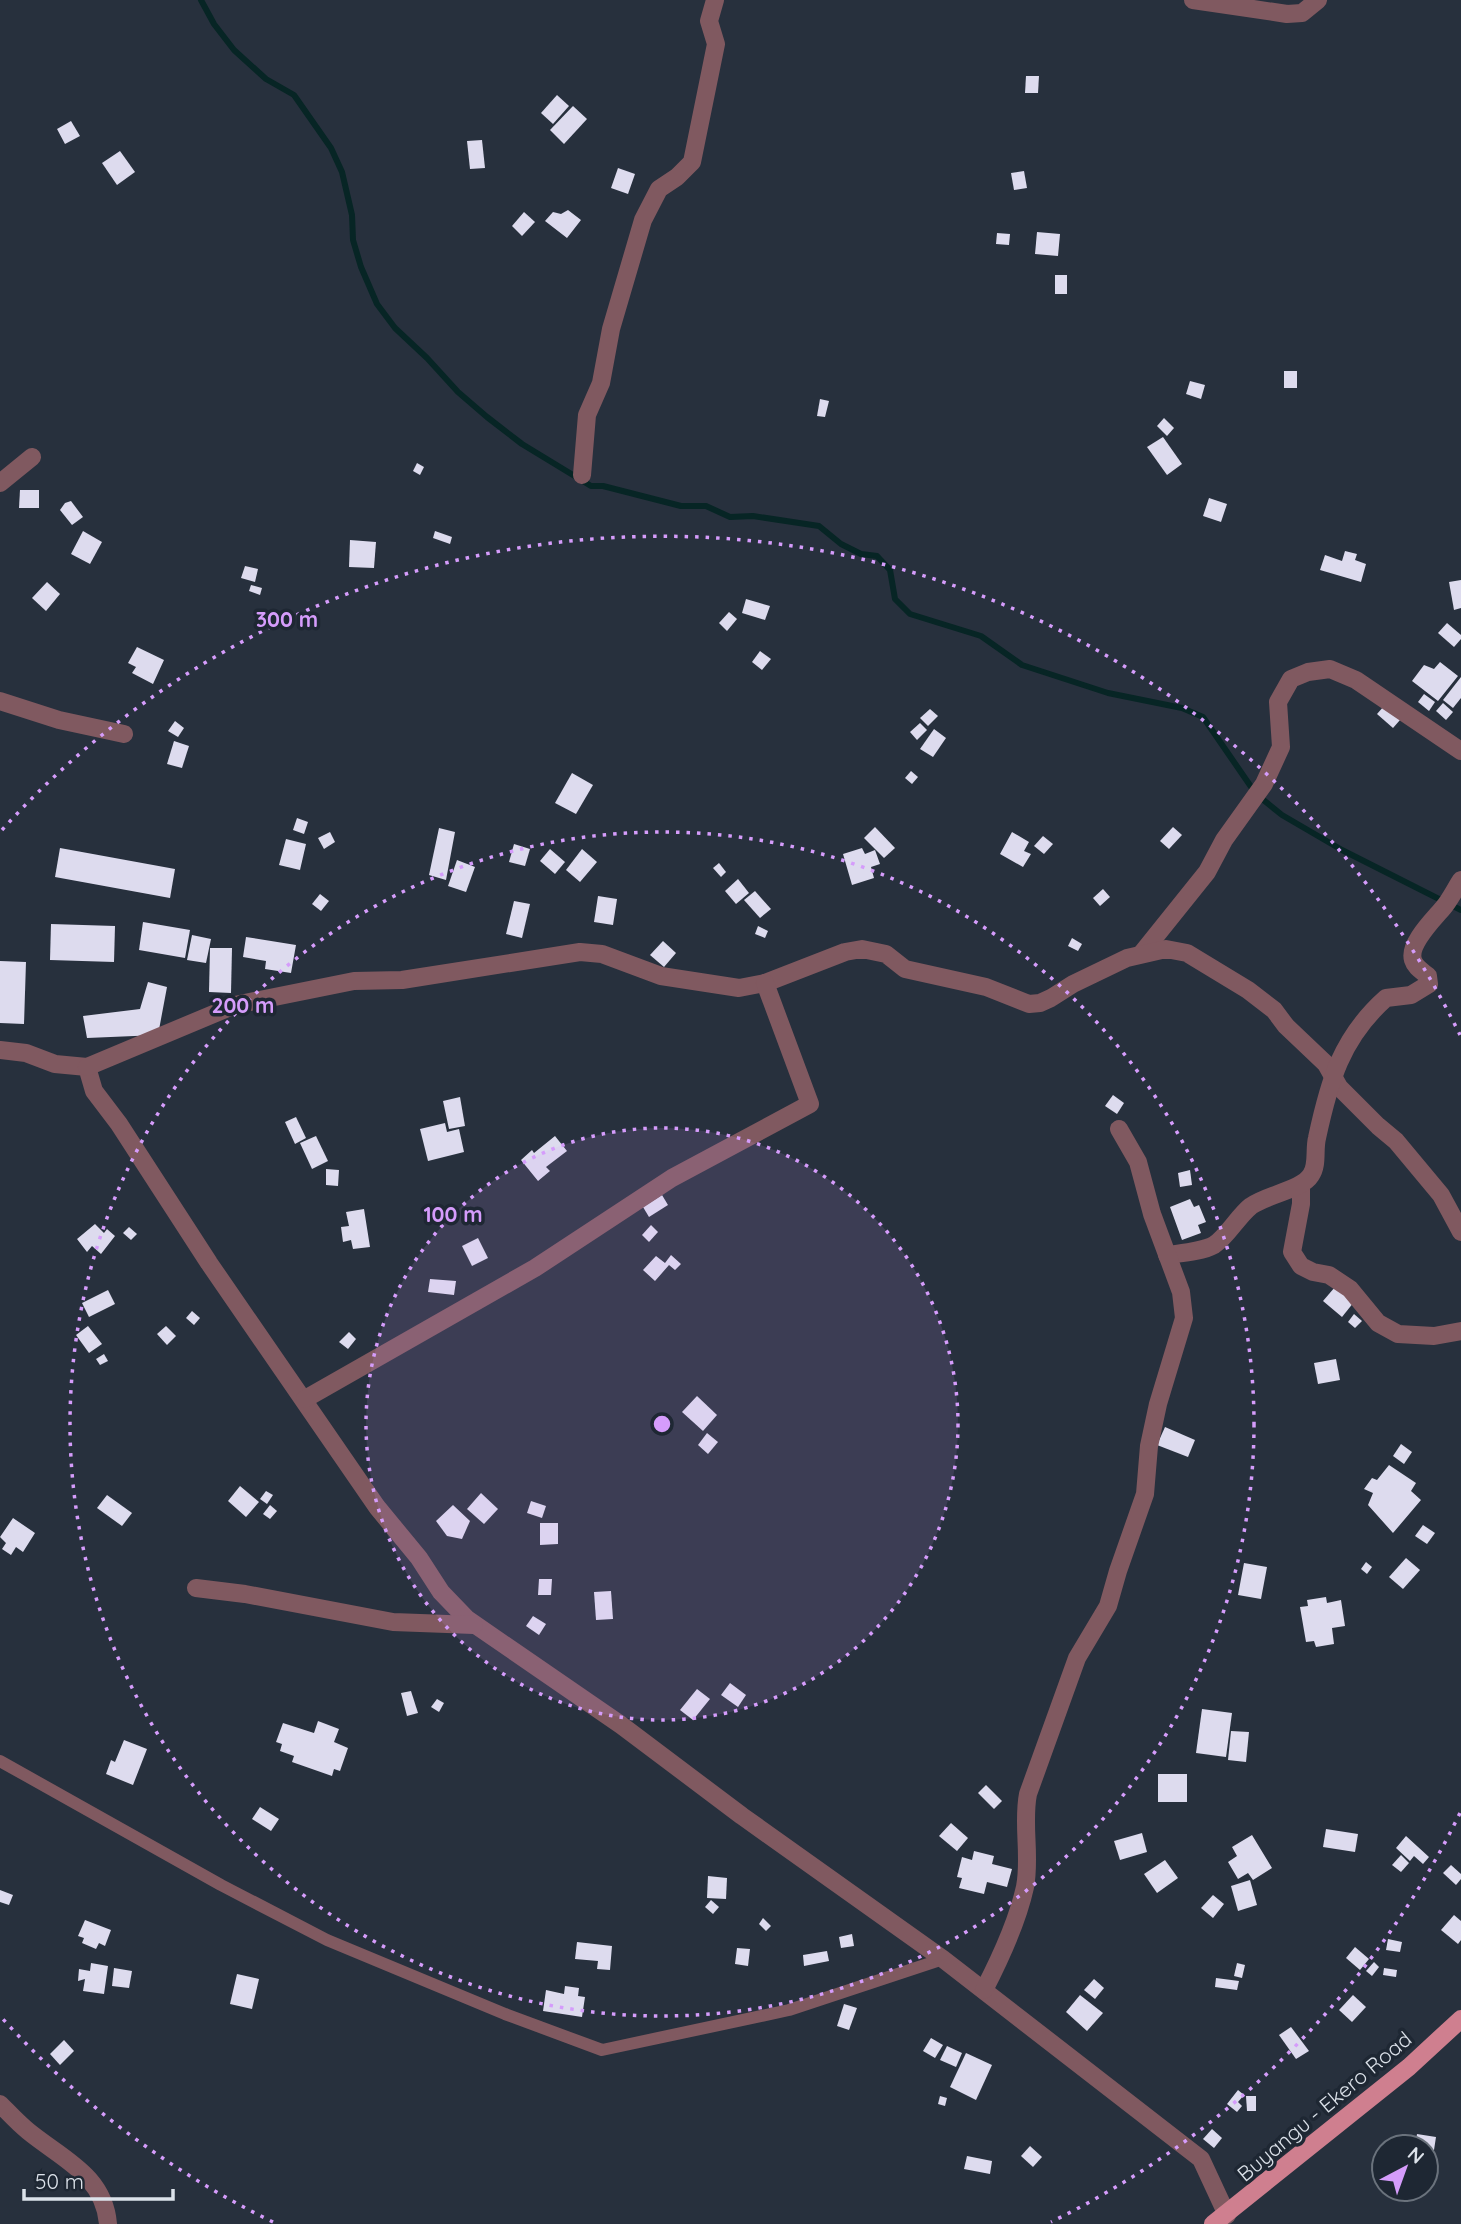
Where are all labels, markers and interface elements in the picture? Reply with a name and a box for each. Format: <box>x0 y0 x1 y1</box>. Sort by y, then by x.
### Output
text: 300 m <box>256 606 318 632</box>
text: 200 m <box>212 992 274 1018</box>
text: 100 m <box>423 1201 483 1227</box>
centre of rings <box>650 1412 674 1436</box>
street label: Buyangu - Ekero Road <box>1232 2025 1416 2187</box>
north arrow <box>1370 2133 1440 2203</box>
text: N <box>1403 2142 1429 2169</box>
scale bar <box>24 2158 173 2202</box>
text: 50 m <box>35 2168 84 2194</box>

